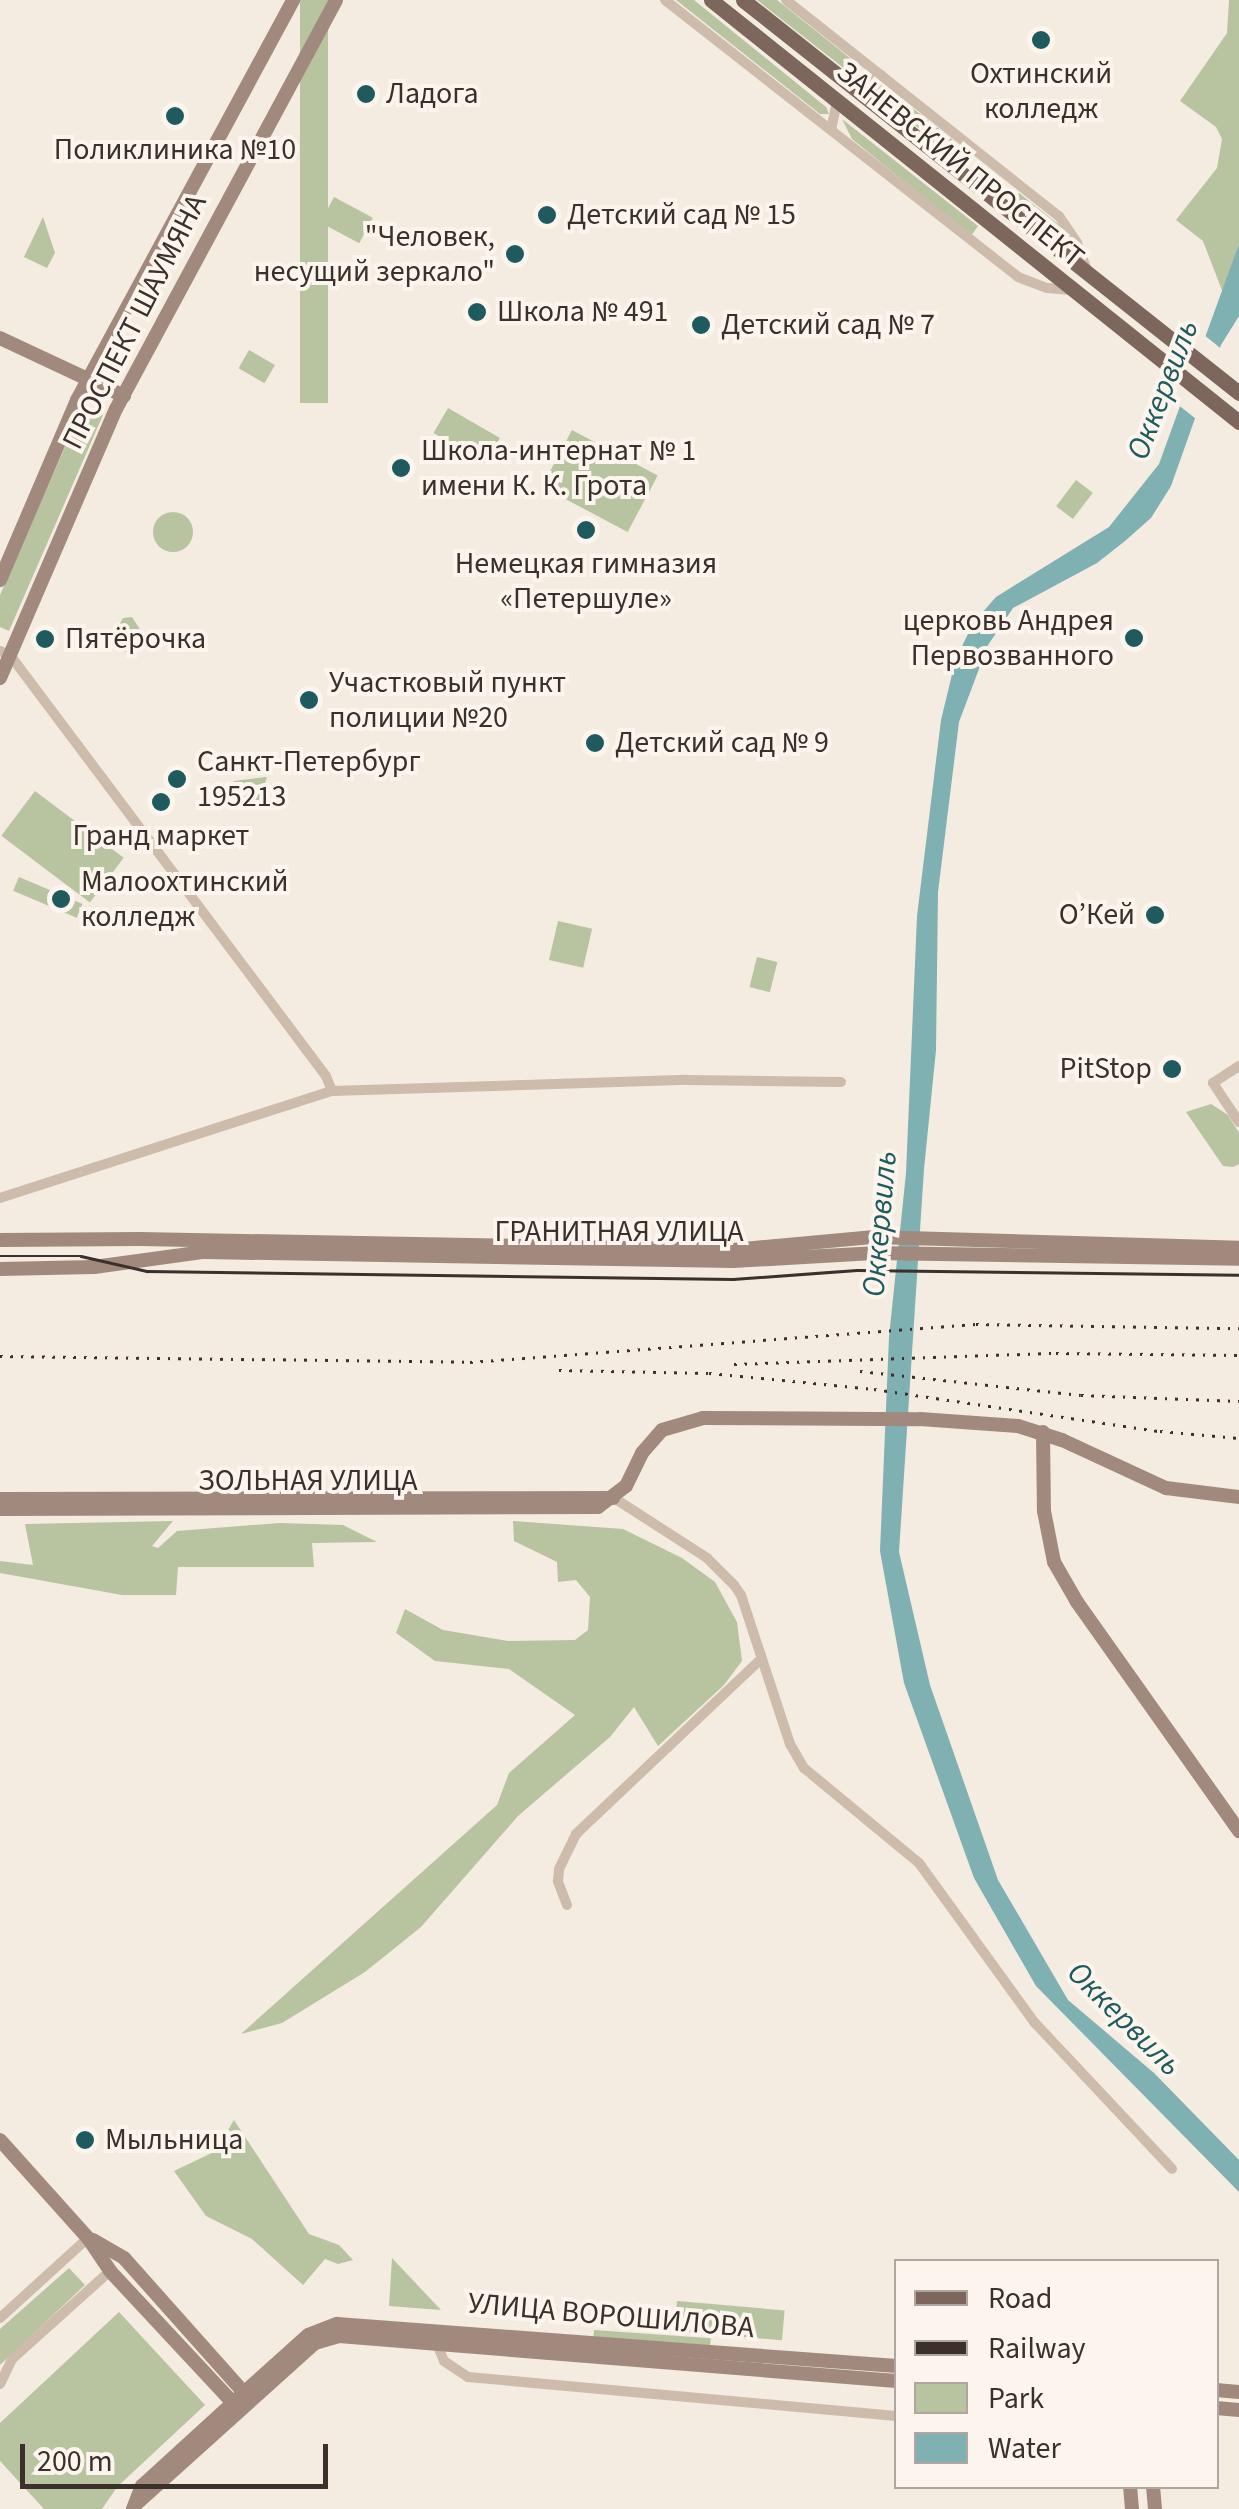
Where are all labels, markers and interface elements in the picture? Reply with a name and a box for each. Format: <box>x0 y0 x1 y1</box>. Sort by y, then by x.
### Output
marker: Охтинский колледж <box>1030 29 1052 51</box>
street label: ЗАНЕВСКИЙ ПРОСПЕКТ <box>829 54 1091 276</box>
place label: Охтинский колледж <box>970 56 1112 126</box>
place label: Ладога <box>386 76 479 112</box>
marker: Ладога <box>355 83 377 105</box>
marker: Поликлиника №10 <box>164 105 186 127</box>
place label: Поликлиника №10 <box>54 132 296 168</box>
street label: ПРОСПЕКТ ШАУМЯНА <box>55 189 215 455</box>
place label: Детский сад № 15 <box>567 197 796 233</box>
marker: Детский сад № 15 <box>536 204 558 226</box>
place label: "Человек, несущий зеркало" <box>254 219 495 290</box>
marker: "Человек, несущий зеркало" <box>504 243 526 265</box>
place label: Школа № 491 <box>497 294 668 330</box>
marker: Школа № 491 <box>466 301 488 323</box>
place label: Детский сад № 7 <box>721 307 935 343</box>
marker: Детский сад № 7 <box>690 314 712 336</box>
water label: Оккервиль <box>1119 315 1207 465</box>
place label: Школа-интернат № 1 имени К. К. Грота <box>421 433 696 504</box>
marker: Школа-интернат № 1 имени К. К. Грота <box>390 457 412 479</box>
marker: Немецкая гимназия «Петершуле» <box>575 519 597 541</box>
place label: Немецкая гимназия «Петершуле» <box>455 546 717 616</box>
place label: церковь Андрея Первозванного <box>903 603 1114 674</box>
place label: Пятёрочка <box>65 621 206 657</box>
marker: церковь Андрея Первозванного <box>1123 627 1145 649</box>
marker: Пятёрочка <box>34 628 56 650</box>
place label: Участковый пункт полиции №20 <box>329 665 566 736</box>
marker: Участковый пункт полиции №20 <box>298 689 320 711</box>
place label: Детский сад № 9 <box>615 725 829 761</box>
marker: Детский сад № 9 <box>584 732 606 754</box>
place label: Санкт-Петербург 195213 <box>197 744 421 814</box>
marker: Санкт-Петербург 195213 <box>166 768 188 790</box>
marker: Гранд маркет <box>150 791 172 813</box>
place label: Гранд маркет <box>73 818 249 854</box>
place label: Малоохтинский колледж <box>81 864 289 934</box>
marker: Малоохтинский колледж <box>50 888 72 910</box>
place label: О’Кей <box>1059 897 1135 933</box>
marker: О’Кей <box>1144 904 1166 926</box>
place label: PitStop <box>1060 1051 1152 1087</box>
marker: PitStop <box>1161 1058 1183 1080</box>
water label: Оккервиль <box>854 1149 906 1299</box>
street label: ГРАНИТНАЯ УЛИЦА <box>494 1214 744 1250</box>
street label: ЗОЛЬНАЯ УЛИЦА <box>198 1463 418 1499</box>
water label: Оккервиль <box>1059 1954 1189 2084</box>
place label: Мыльница <box>105 2122 243 2158</box>
marker: Мыльница <box>74 2129 96 2151</box>
legend <box>894 2259 1219 2489</box>
text: Road <box>988 2277 1052 2320</box>
street label: УЛИЦА ВОРОШИЛОВА <box>466 2286 756 2346</box>
text: Railway <box>988 2327 1086 2370</box>
text: Park <box>988 2377 1044 2420</box>
scale bar <box>25 2424 332 2486</box>
text: Water <box>988 2427 1061 2470</box>
text: 200 m <box>37 2440 113 2483</box>

